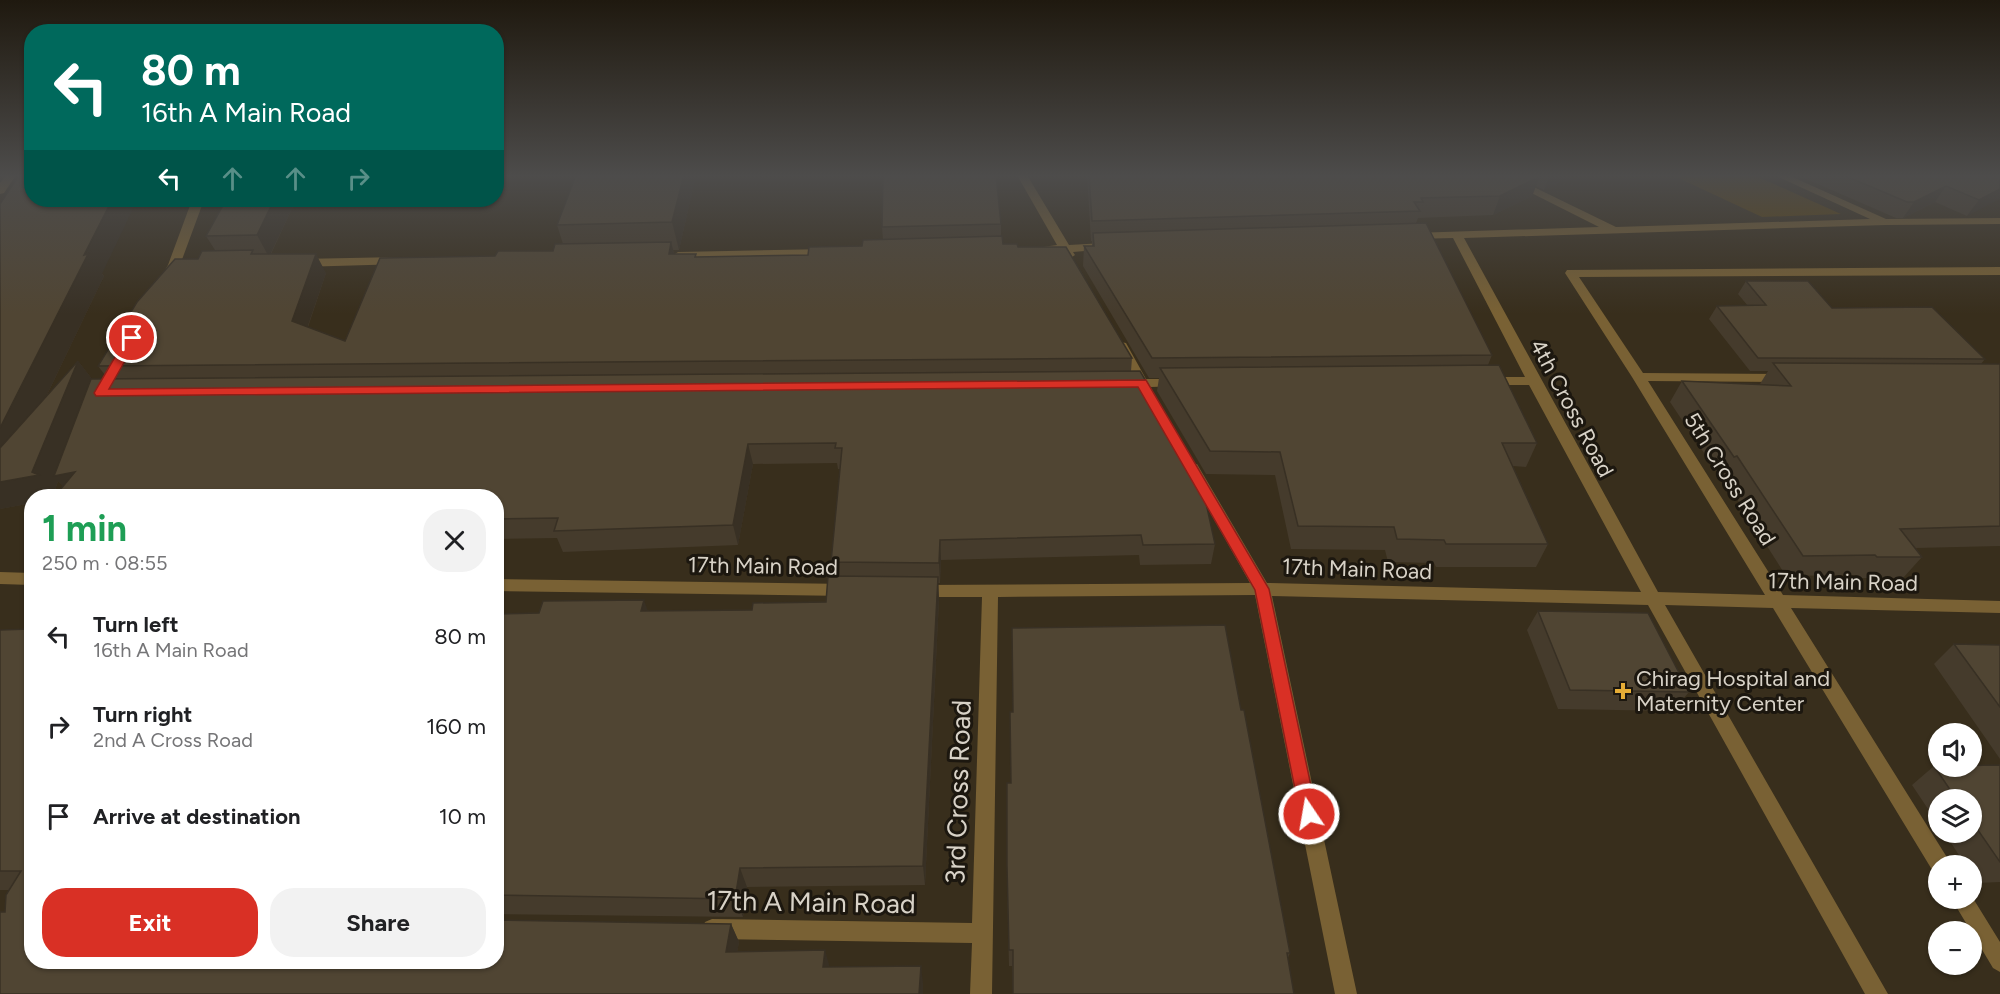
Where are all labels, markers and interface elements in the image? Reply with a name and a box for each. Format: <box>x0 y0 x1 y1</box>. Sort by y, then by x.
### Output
text: 80 m <box>141 45 241 96</box>
icon: left <box>42 48 120 126</box>
text: 16th A Main Road <box>141 96 351 129</box>
icon: left <box>153 162 186 195</box>
icon: ahead <box>216 162 249 195</box>
icon: ahead <box>279 162 312 195</box>
icon: right <box>342 162 375 195</box>
pin <box>106 312 157 363</box>
icon: arrive <box>115 321 148 354</box>
street label: 4th Cross Road <box>1524 334 1620 482</box>
street label: 5th Cross Road <box>1678 408 1782 550</box>
text: 1 min <box>42 507 127 550</box>
button: close <box>423 509 486 572</box>
text: 250 m · 08:55 <box>42 551 168 575</box>
street label: 17th Main Road <box>688 551 838 581</box>
street label: 17th Main Road <box>1281 553 1433 585</box>
street label: 17th Main Road <box>1768 567 1918 597</box>
text: Turn left <box>93 611 179 638</box>
icon: left <box>42 620 75 653</box>
text: 80 m <box>434 623 486 650</box>
text: 16th A Main Road <box>93 638 249 662</box>
place label: Chirag Hospital and Maternity Center <box>1636 665 1830 717</box>
marker: Chirag Hospital and Maternity Center <box>1614 682 1632 700</box>
street label: 3rd Cross Road <box>938 699 978 885</box>
text: Turn right <box>93 701 192 728</box>
icon: right <box>42 710 75 743</box>
text: 160 m <box>426 713 486 740</box>
map controls <box>1928 723 1982 975</box>
button: sound <box>1928 723 1982 777</box>
text: 2nd A Cross Road <box>93 728 253 752</box>
position arrow <box>1277 782 1341 846</box>
button: layers <box>1928 789 1982 843</box>
icon: arrive <box>42 800 75 833</box>
text: Arrive at destination <box>93 803 301 830</box>
text: 10 m <box>439 803 486 830</box>
button: + <box>1928 855 1982 909</box>
street label: 17th A Main Road <box>706 884 916 920</box>
button: Exit <box>42 888 258 957</box>
button: Share <box>270 888 486 957</box>
button: − <box>1928 921 1982 975</box>

